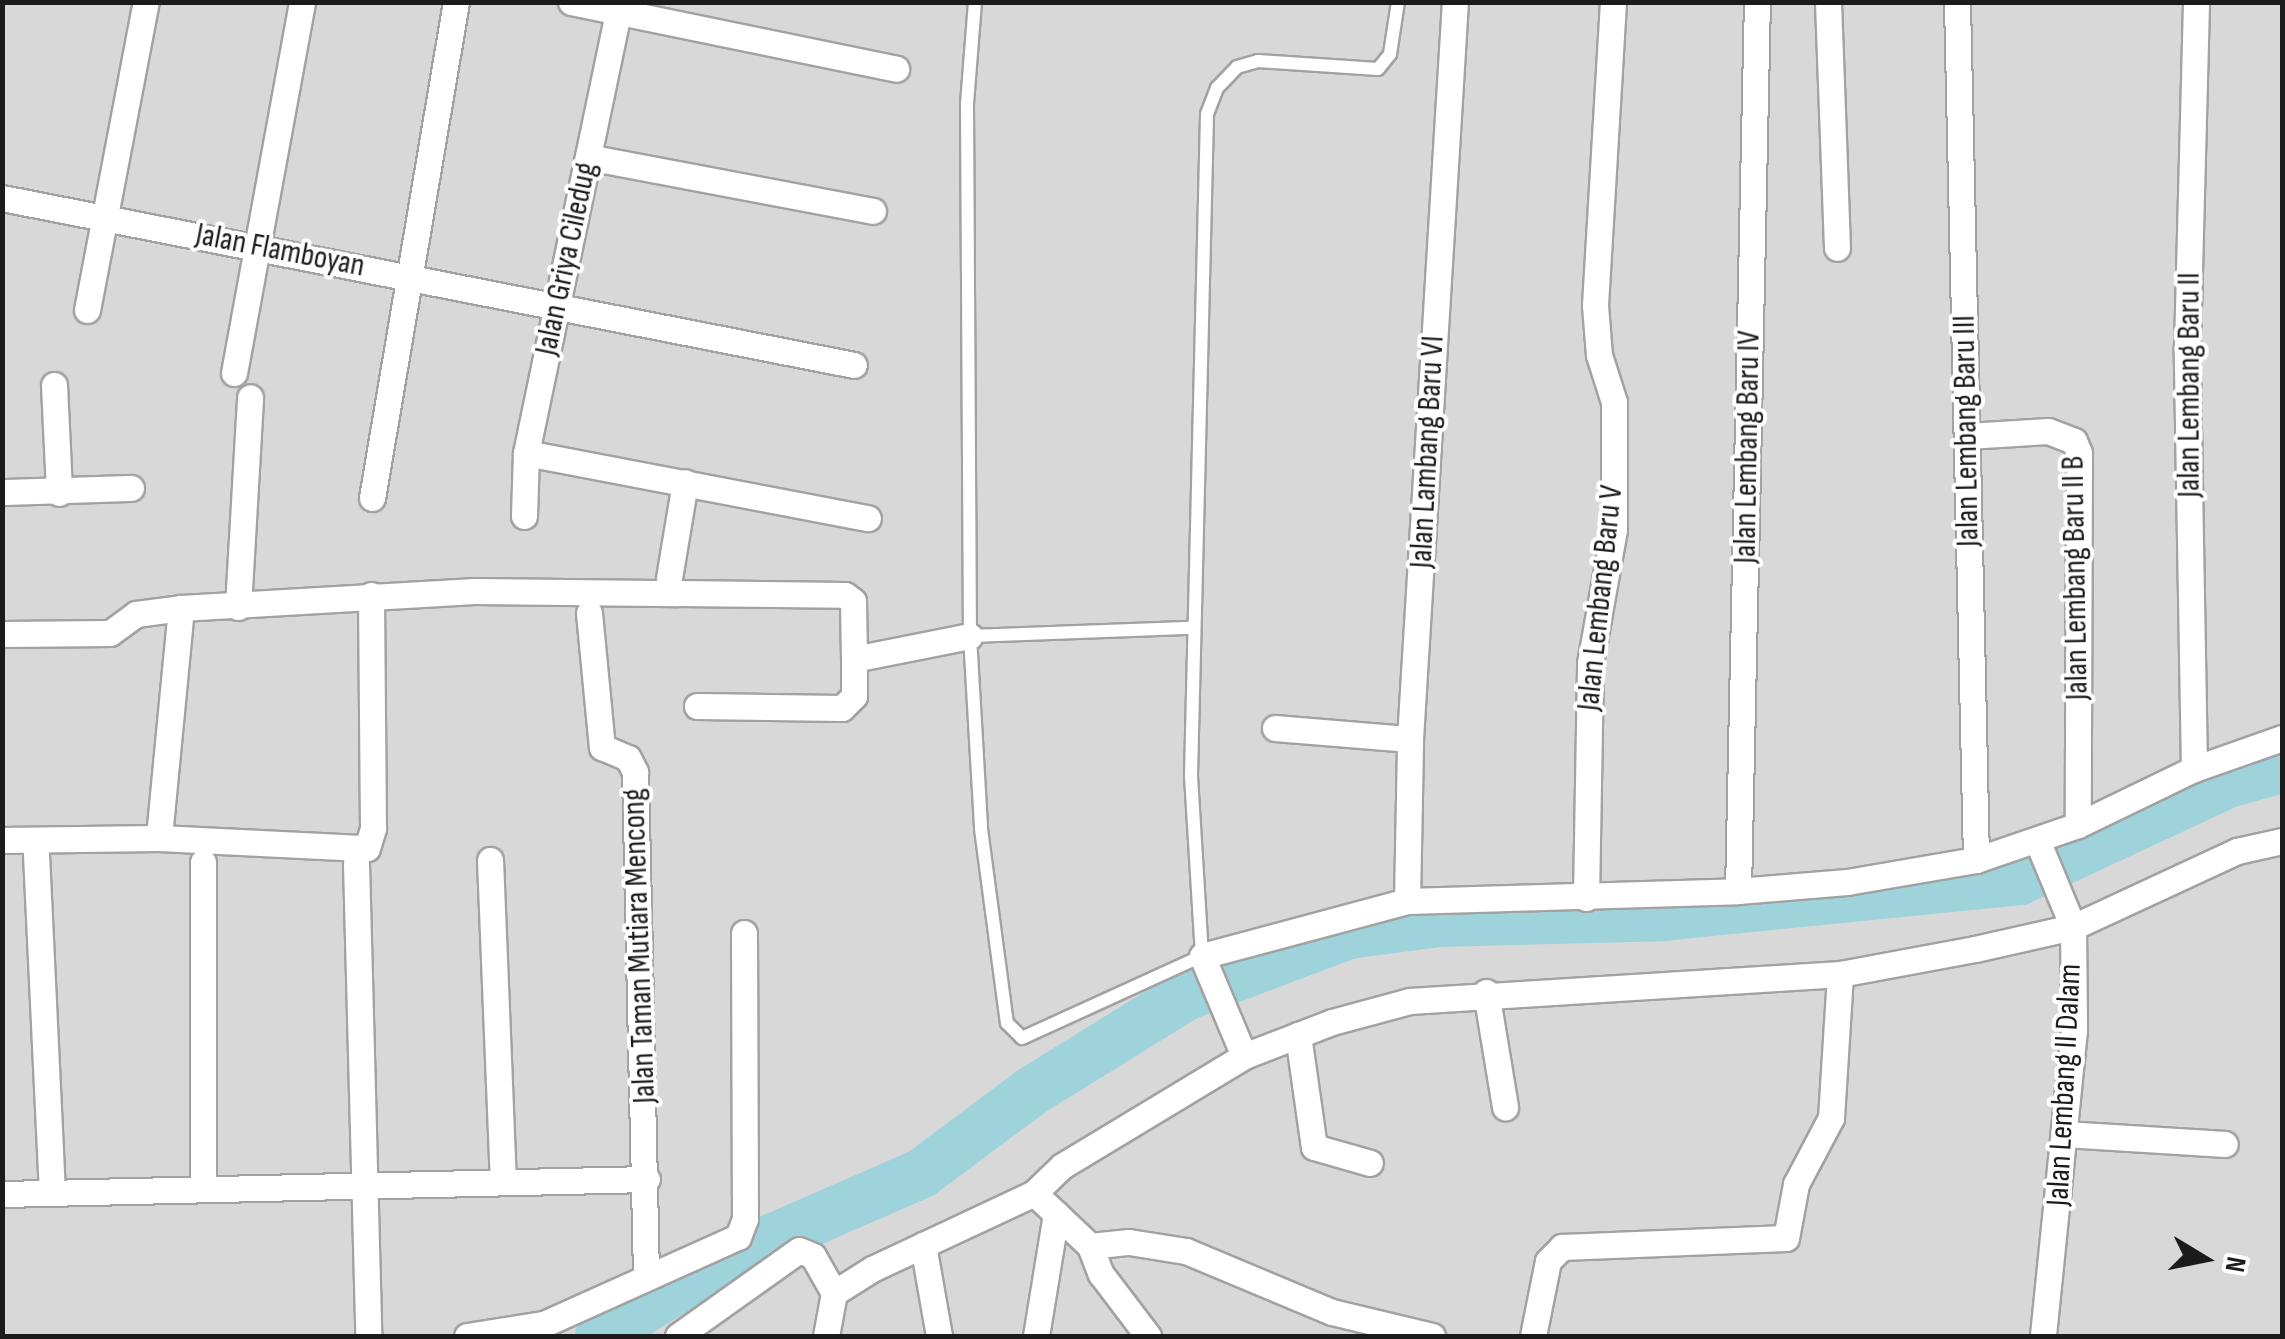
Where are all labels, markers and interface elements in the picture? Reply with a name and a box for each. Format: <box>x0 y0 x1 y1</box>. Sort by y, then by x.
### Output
street label: Jalan Griya Ciledug <box>528 159 606 359</box>
street label: Jalan Flamboyan <box>192 216 368 286</box>
street label: Jalan Lembang Baru II <box>2171 272 2209 498</box>
street label: Jalan Lembang Baru III <box>1946 315 1988 547</box>
street label: Jalan Lembang Baru IV <box>1727 330 1769 564</box>
street label: Jalan Lambang Baru VI <box>1403 335 1453 569</box>
street label: Jalan Lembang Baru II B <box>2055 455 2097 701</box>
street label: Jalan Lembang Baru V <box>1570 483 1632 713</box>
street label: Jalan Taman Mutiara Mencong <box>615 788 665 1104</box>
street label: Jalan Lembang II Dalam <box>2039 963 2091 1207</box>
north arrow <box>2155 1209 2255 1309</box>
text: N <box>2217 1254 2253 1275</box>

